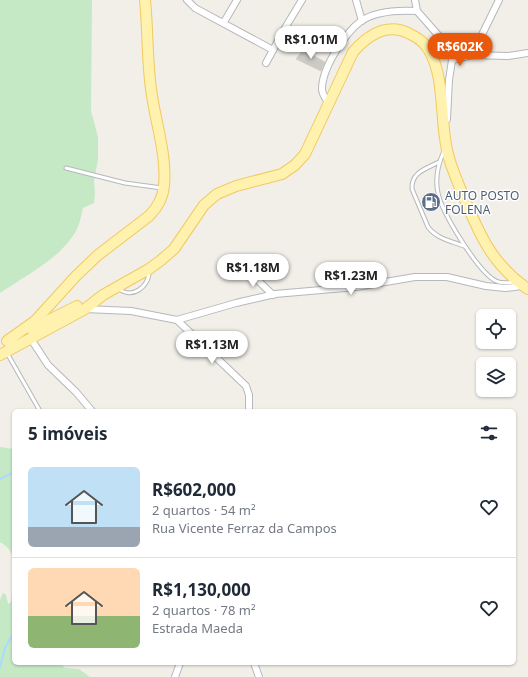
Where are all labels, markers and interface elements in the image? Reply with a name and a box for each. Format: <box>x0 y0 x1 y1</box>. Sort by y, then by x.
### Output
pin: R$1.01M <box>274 26 348 60</box>
text: R$1.01M <box>284 30 338 48</box>
pin: R$602K <box>427 33 493 67</box>
text: R$602K <box>437 37 483 55</box>
place label: AUTO POSTO FOLENA <box>445 187 519 218</box>
fuel station icon: AUTO POSTO FOLENA <box>420 191 442 213</box>
pin: R$1.18M <box>216 254 290 288</box>
text: R$1.18M <box>226 258 280 276</box>
pin: R$1.23M <box>314 262 388 296</box>
text: R$1.23M <box>324 266 378 284</box>
map controls <box>476 309 516 397</box>
button: locate <box>476 309 516 349</box>
pin: R$1.13M <box>175 331 249 365</box>
text: R$1.13M <box>185 335 239 353</box>
button: layers <box>476 357 516 397</box>
text: 5 imóveis <box>28 422 108 445</box>
icon: filters <box>478 422 500 444</box>
text: R$602,000 <box>152 478 236 501</box>
icon: home <box>60 483 108 531</box>
icon: heart <box>478 496 500 518</box>
text: 2 quartos · 54 m² <box>152 501 256 519</box>
text: Rua Vicente Ferraz da Campos <box>152 519 337 537</box>
text: R$1,130,000 <box>152 578 251 601</box>
icon: home <box>60 584 108 632</box>
icon: heart <box>478 597 500 619</box>
text: 2 quartos · 78 m² <box>152 601 256 619</box>
text: Estrada Maeda <box>152 619 243 637</box>

